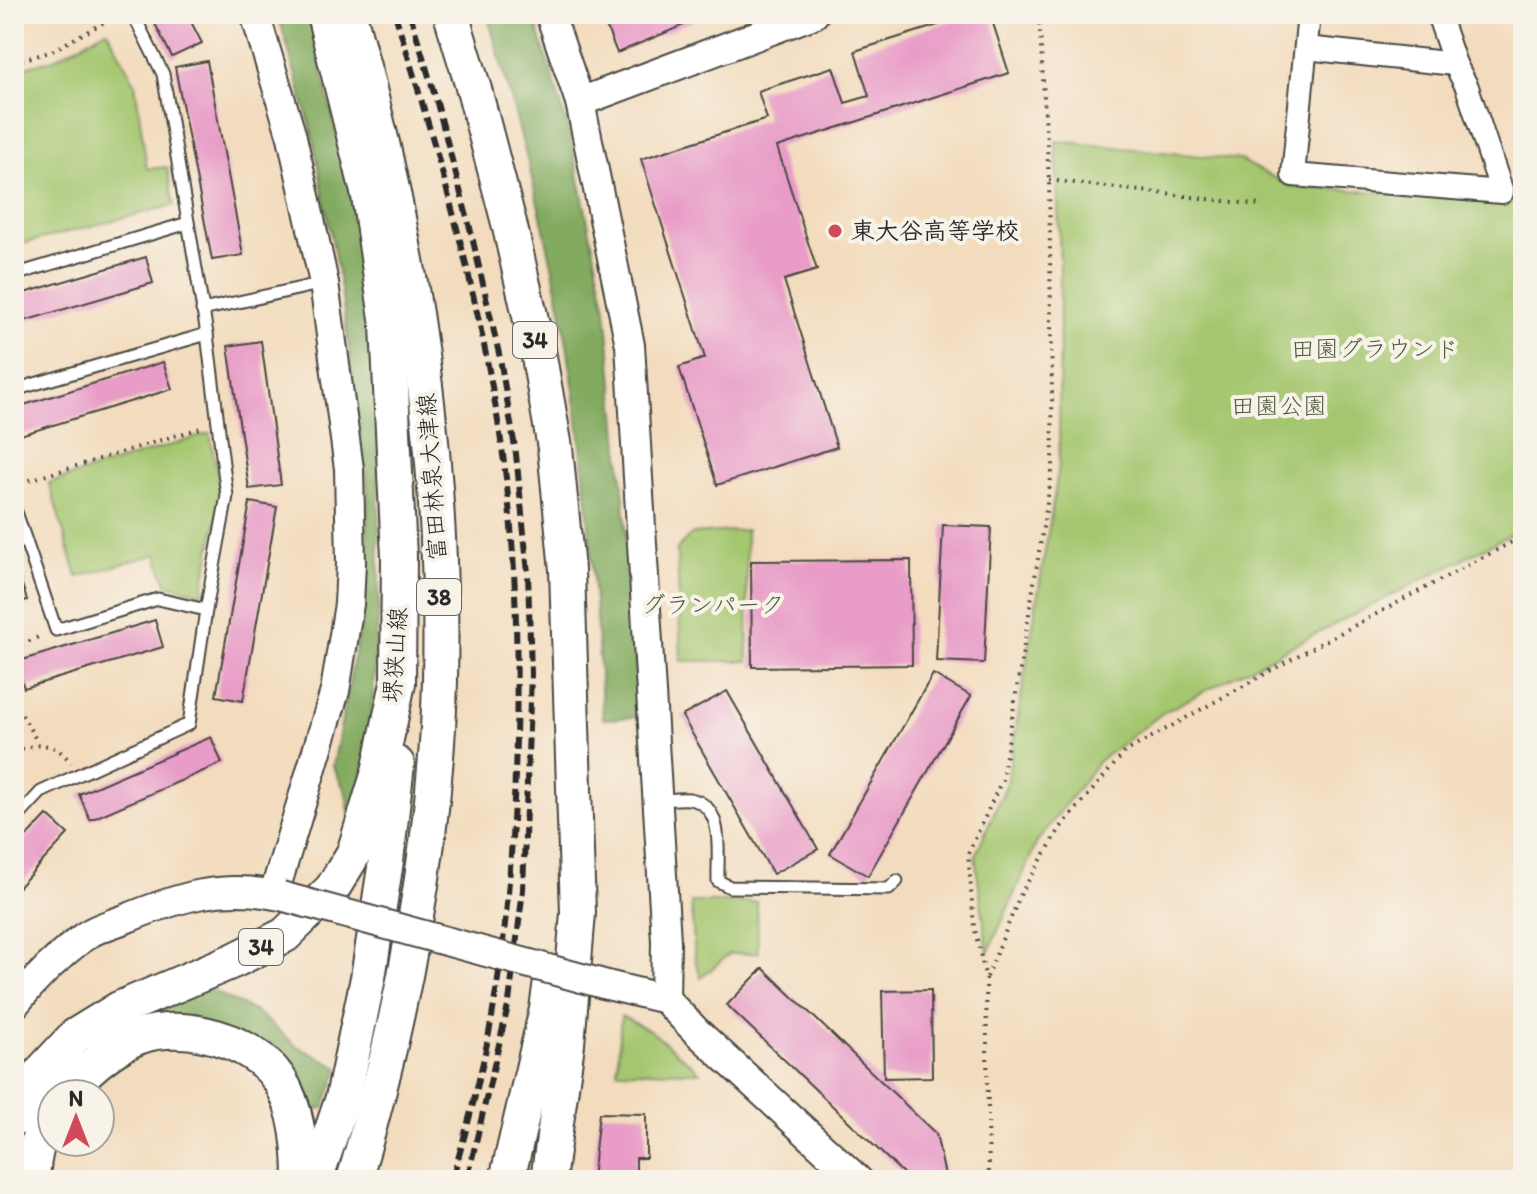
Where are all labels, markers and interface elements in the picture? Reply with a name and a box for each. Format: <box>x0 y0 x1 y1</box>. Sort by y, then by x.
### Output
place label: 東大谷高等学校 <box>851 216 1019 245</box>
marker: 東大谷高等学校 <box>826 222 844 240</box>
road number: 34 <box>513 322 557 358</box>
park label: 田園グラウンド <box>1291 334 1459 363</box>
park label: 田園公園 <box>1231 391 1327 420</box>
street label: 富田林泉大津線 <box>411 392 452 562</box>
road number: 38 <box>417 579 461 615</box>
park label: グランパーク <box>641 590 785 619</box>
street label: 堺狭山線 <box>377 606 412 704</box>
road number: 34 <box>239 929 283 965</box>
north arrow <box>36 1078 116 1158</box>
text: N <box>69 1085 83 1112</box>

